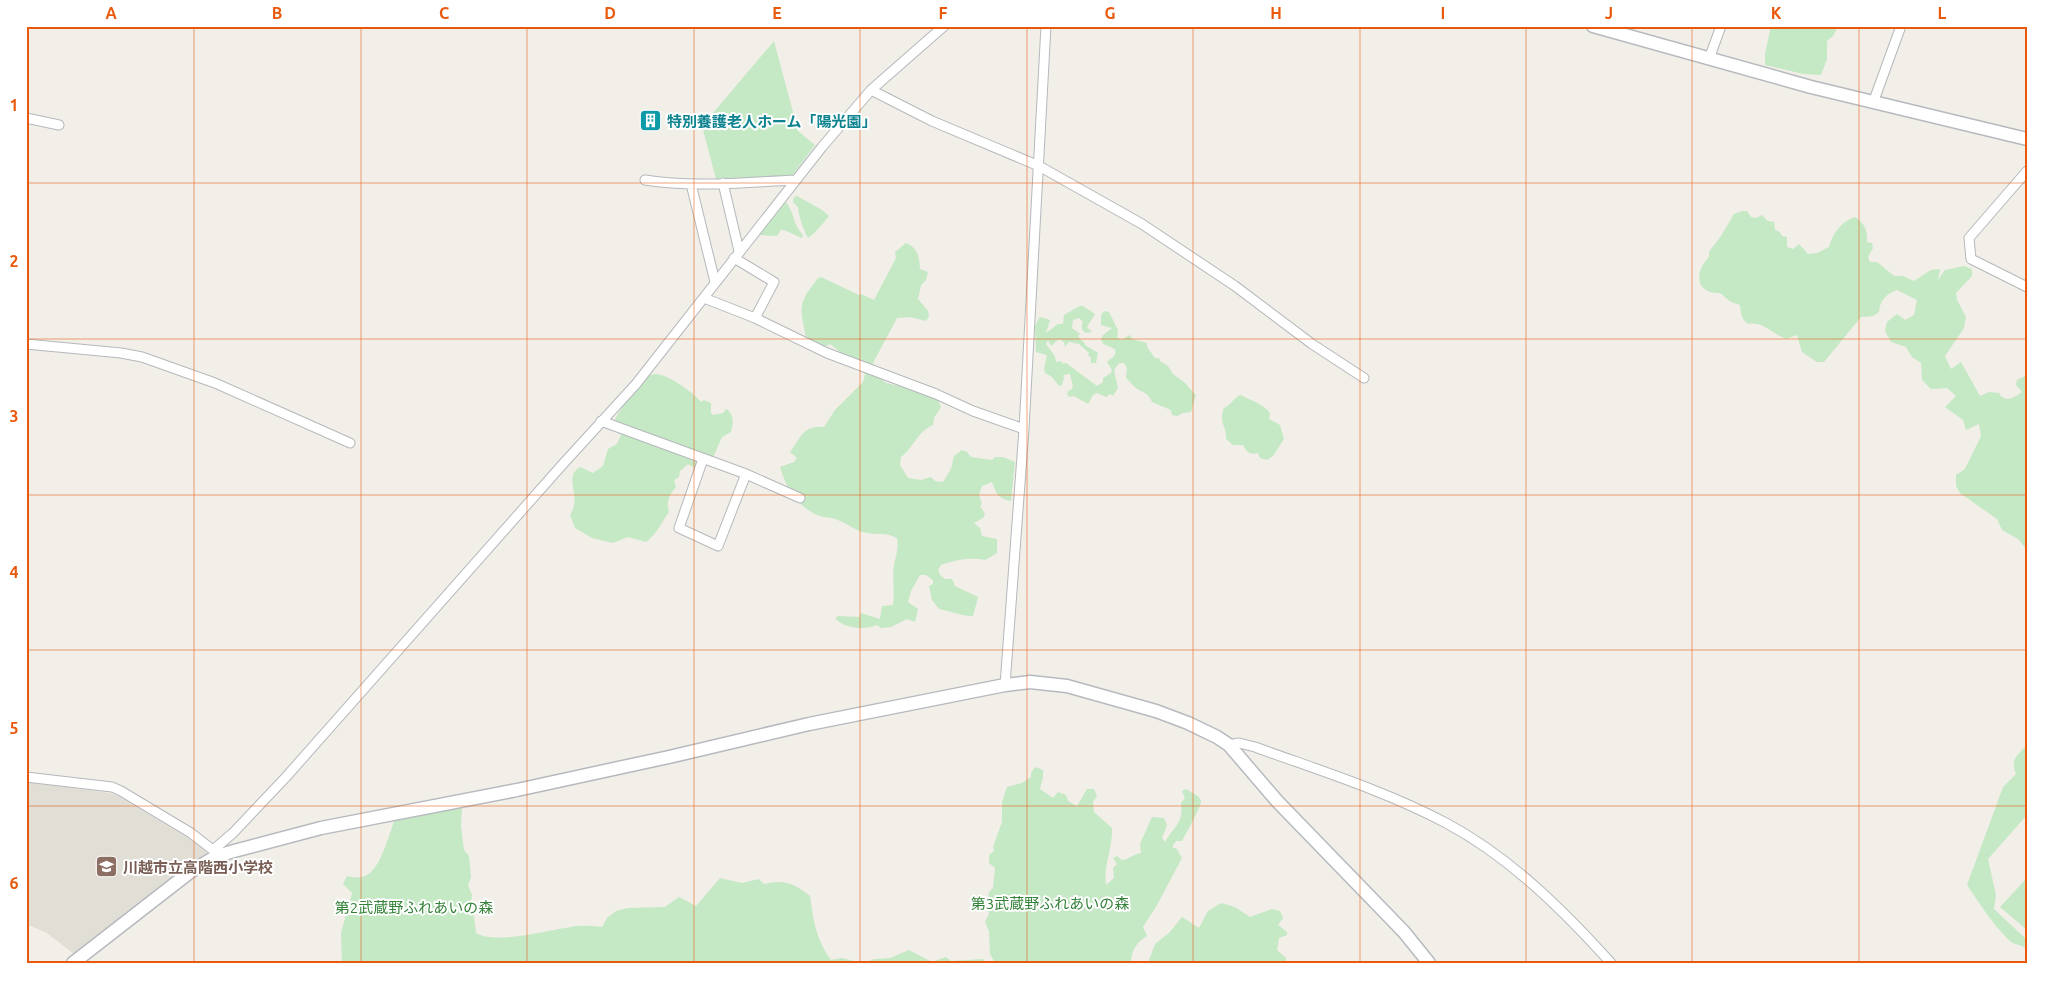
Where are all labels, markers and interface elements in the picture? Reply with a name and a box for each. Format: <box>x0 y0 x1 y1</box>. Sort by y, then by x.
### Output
text: A <box>105 4 117 22</box>
text: B <box>272 4 282 22</box>
text: C <box>439 4 449 22</box>
text: D <box>604 4 616 22</box>
text: E <box>772 4 782 22</box>
text: F <box>939 4 948 22</box>
text: G <box>1104 4 1116 22</box>
text: H <box>1270 4 1282 22</box>
text: I <box>1441 4 1445 22</box>
text: J <box>1605 4 1613 22</box>
text: K <box>1771 4 1782 22</box>
text: L <box>1938 4 1947 22</box>
text: 1 <box>9 96 19 114</box>
building icon: 特別養護老人ホーム「陽光園」 <box>639 109 663 133</box>
place label: 特別養護老人ホーム「陽光園」 <box>667 113 877 130</box>
text: 2 <box>9 252 19 270</box>
text: 3 <box>9 407 19 425</box>
text: 4 <box>9 563 19 581</box>
text: 5 <box>9 719 19 737</box>
school or university icon: 川越市立高階西小学校 <box>95 855 119 879</box>
place label: 川越市立高階西小学校 <box>123 859 273 876</box>
text: 6 <box>9 874 19 892</box>
park label: 第3武蔵野ふれあいの森 <box>971 895 1129 912</box>
park label: 第2武蔵野ふれあいの森 <box>335 899 493 916</box>

